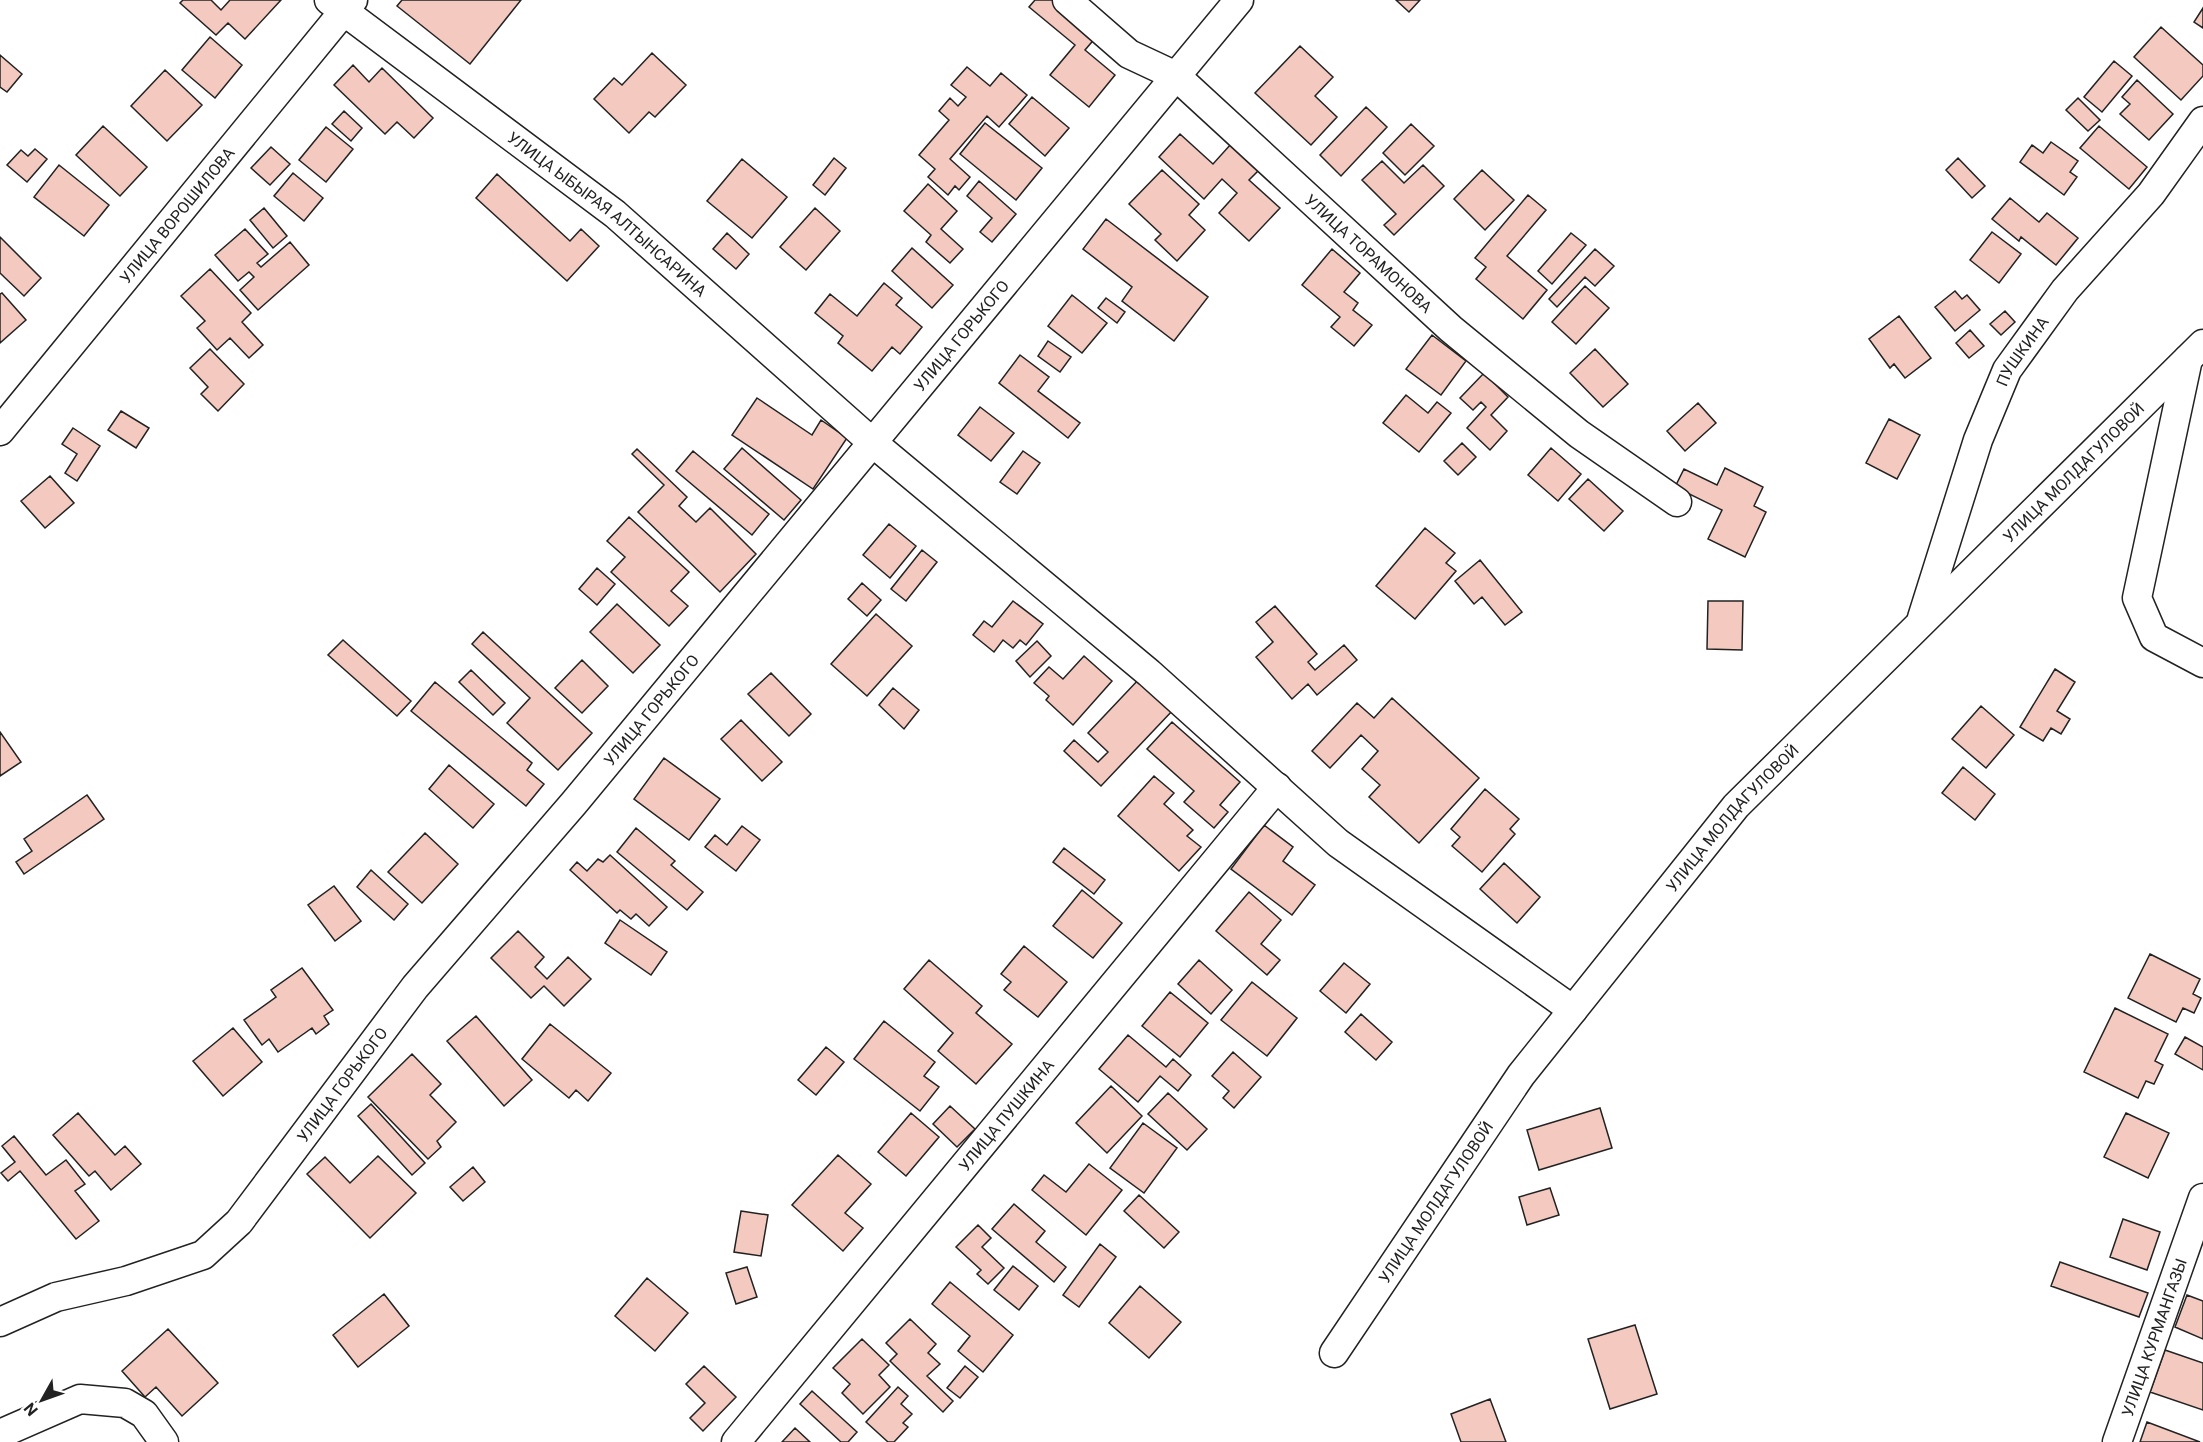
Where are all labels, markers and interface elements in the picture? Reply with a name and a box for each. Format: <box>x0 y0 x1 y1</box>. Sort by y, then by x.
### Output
street label: УЛИЦА ЫБЫРАЯ АЛТЫНСАРИНА <box>504 128 711 301</box>
street label: УЛИЦА ВОРОШИЛОВА <box>116 143 238 287</box>
street label: УЛИЦА ТОРАМОНОВА <box>1301 190 1437 317</box>
street label: УЛИЦА ГОРЬКОГО <box>910 276 1013 395</box>
street label: ПУШКИНА <box>1992 312 2052 389</box>
street label: УЛИЦА МОЛДАГУЛОВОЙ <box>1999 398 2148 546</box>
street label: УЛИЦА ГОРЬКОГО <box>600 650 703 769</box>
street label: УЛИЦА МОЛДАГУЛОВОЙ <box>1662 740 1802 895</box>
street label: УЛИЦА ГОРЬКОГО <box>293 1023 391 1146</box>
street label: УЛИЦА ПУШКИНА <box>954 1055 1058 1175</box>
street label: УЛИЦА МОЛДАГУЛОВОЙ <box>1374 1118 1497 1286</box>
street label: УЛИЦА КУРМАНГАЗЫ <box>2117 1256 2190 1419</box>
north arrow <box>12 1370 72 1430</box>
text: N <box>20 1399 42 1420</box>

